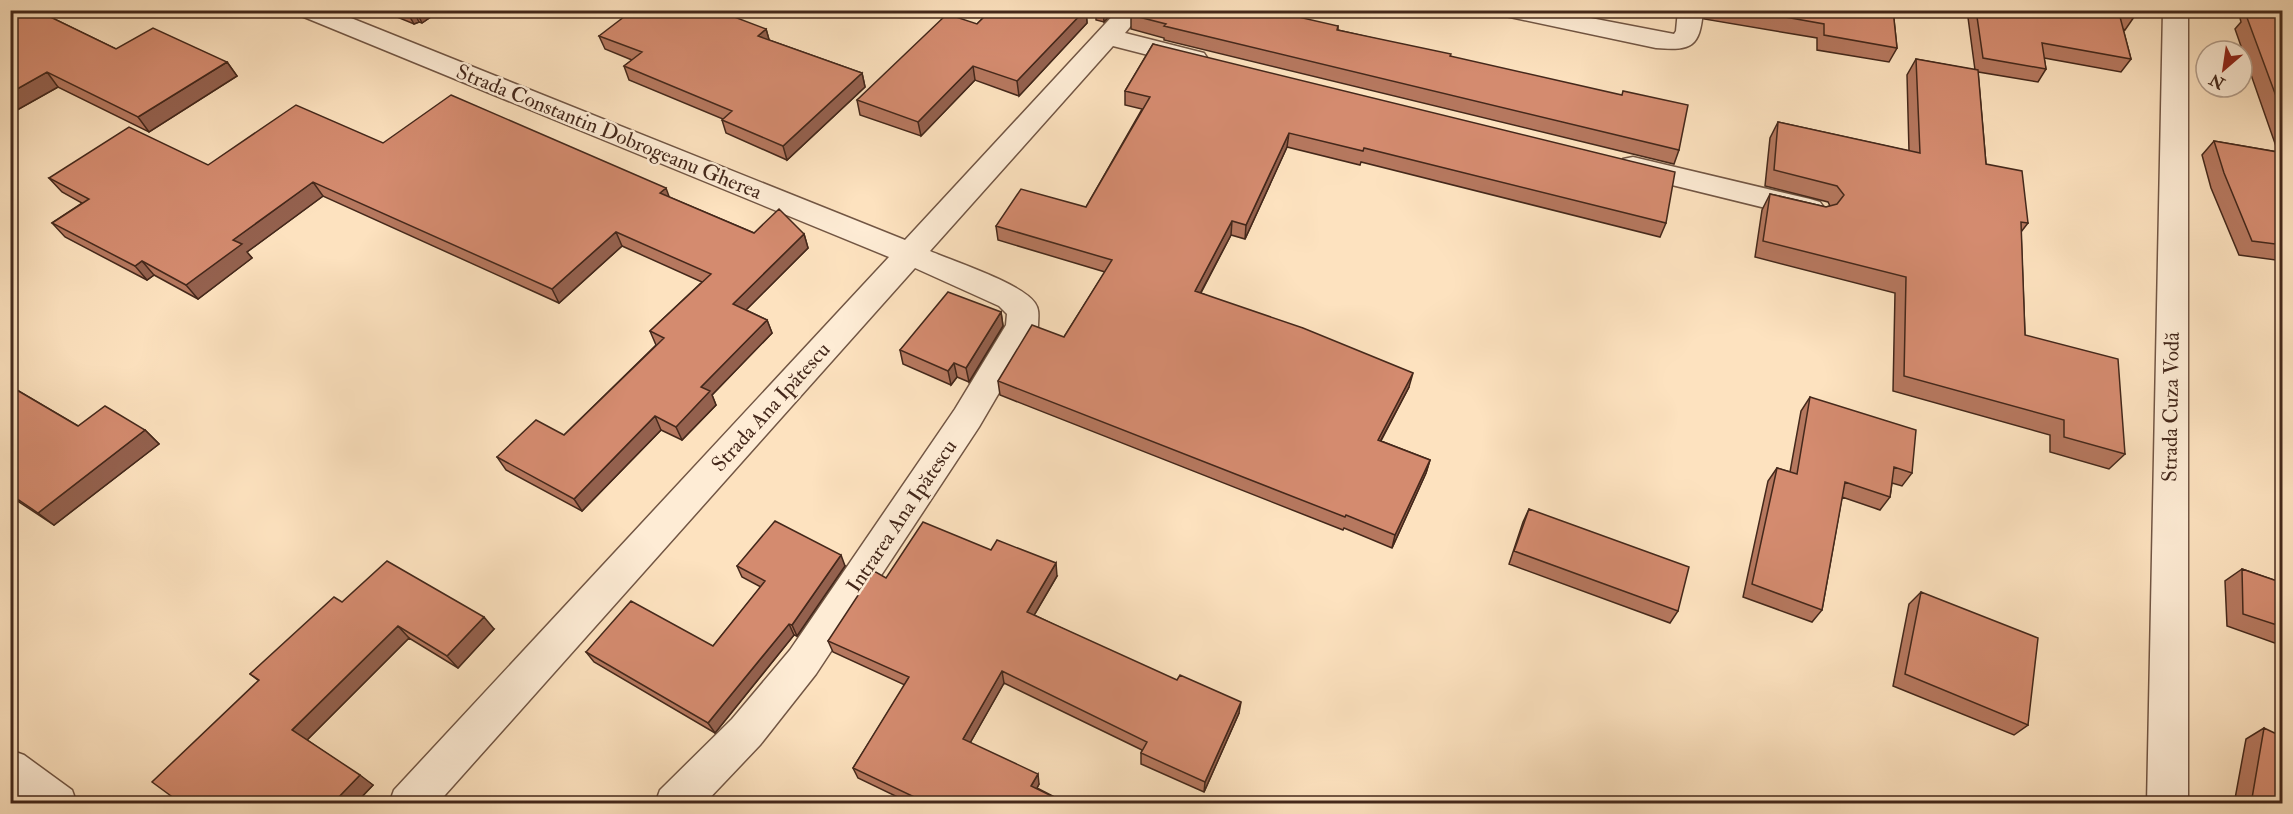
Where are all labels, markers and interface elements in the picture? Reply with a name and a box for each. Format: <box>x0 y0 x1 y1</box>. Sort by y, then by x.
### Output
north arrow <box>2194 39 2254 99</box>
street label: Strada Constantin Dobrogeanu Gherea <box>452 58 766 206</box>
text: N <box>2206 69 2229 94</box>
street label: Strada Cuza Vodă <box>2156 332 2186 482</box>
street label: Strada Ana Ipătescu <box>706 336 836 477</box>
street label: Intrarea Ana Ipătescu <box>841 434 963 598</box>

